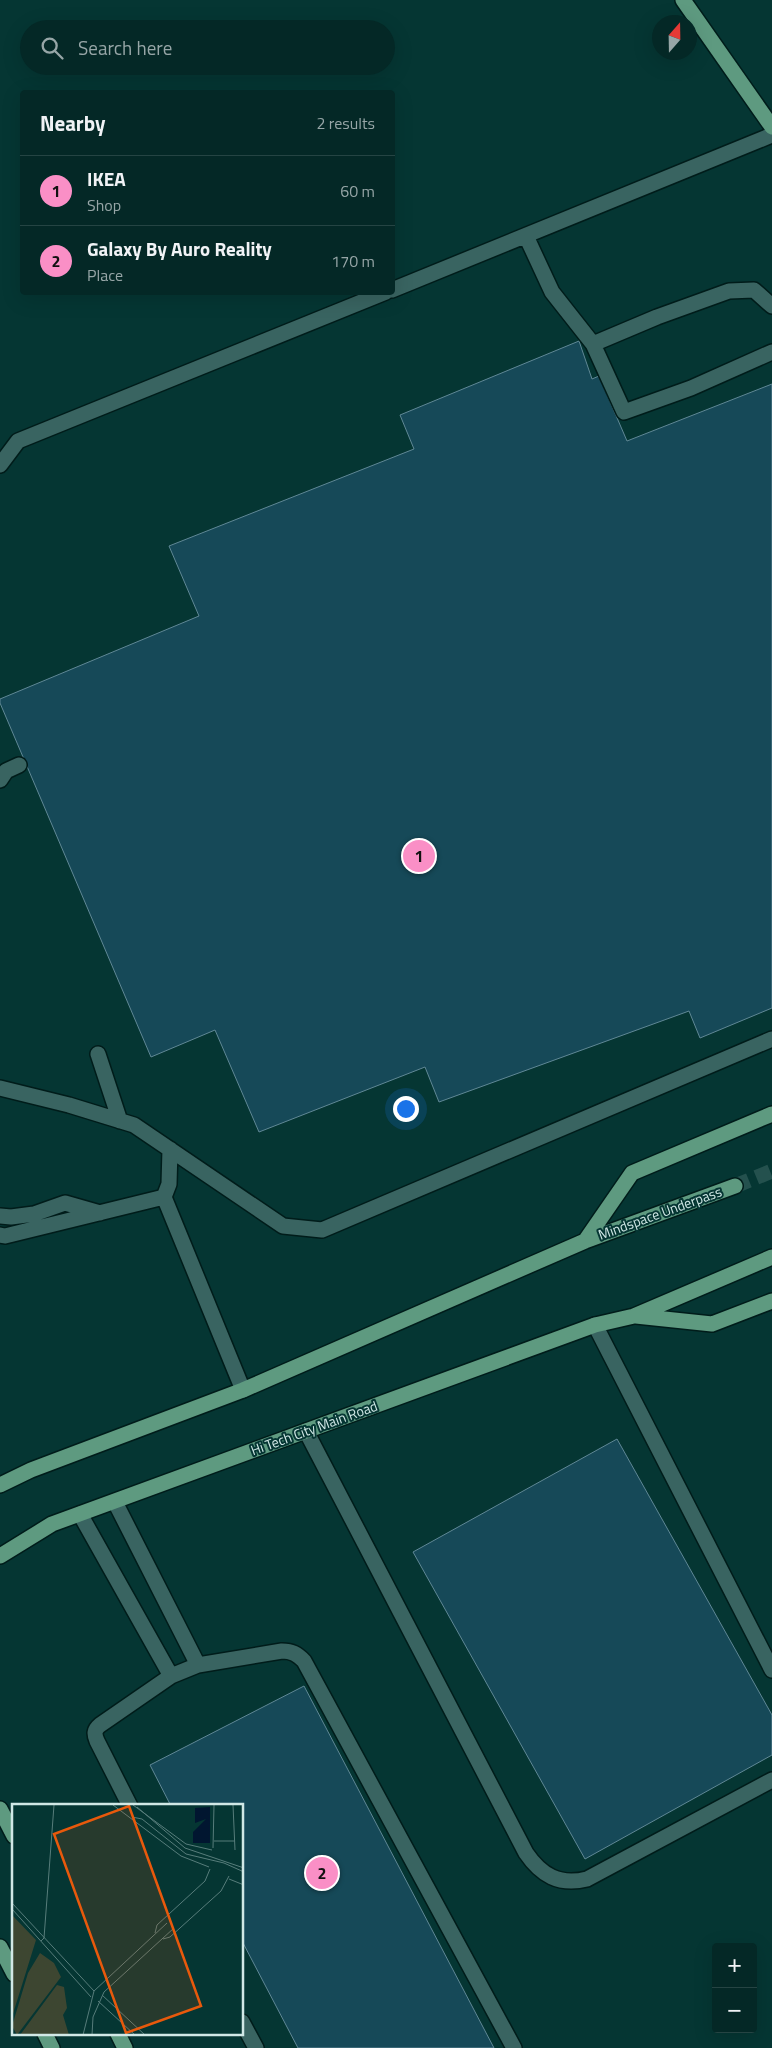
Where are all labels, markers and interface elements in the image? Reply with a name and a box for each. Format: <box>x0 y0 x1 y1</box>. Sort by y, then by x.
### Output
north arrow <box>652 15 697 60</box>
search box <box>20 20 395 75</box>
text: Search here <box>78 33 172 62</box>
icon: search <box>38 34 66 62</box>
text: Nearby <box>40 107 105 139</box>
text: 2 results <box>316 111 375 135</box>
text: IKEA <box>87 164 126 193</box>
text: 1 <box>52 179 60 203</box>
text: 60 m <box>340 179 375 203</box>
text: Shop <box>87 193 121 217</box>
text: Galaxy By Auro Reality <box>87 234 272 263</box>
text: 2 <box>52 249 60 273</box>
text: 170 m <box>331 249 375 273</box>
text: Place <box>87 263 123 287</box>
pin: 1 <box>403 837 435 875</box>
your location <box>393 1096 419 1122</box>
street label: Mindspace Underpass <box>595 1180 725 1245</box>
street label: Hi Tech City Main Road <box>247 1395 380 1460</box>
inset map <box>12 1804 244 2036</box>
pin: 2 <box>306 1854 338 1892</box>
map controls <box>712 1943 757 2033</box>
button: + <box>712 1943 757 1988</box>
button: − <box>712 1988 757 2033</box>

